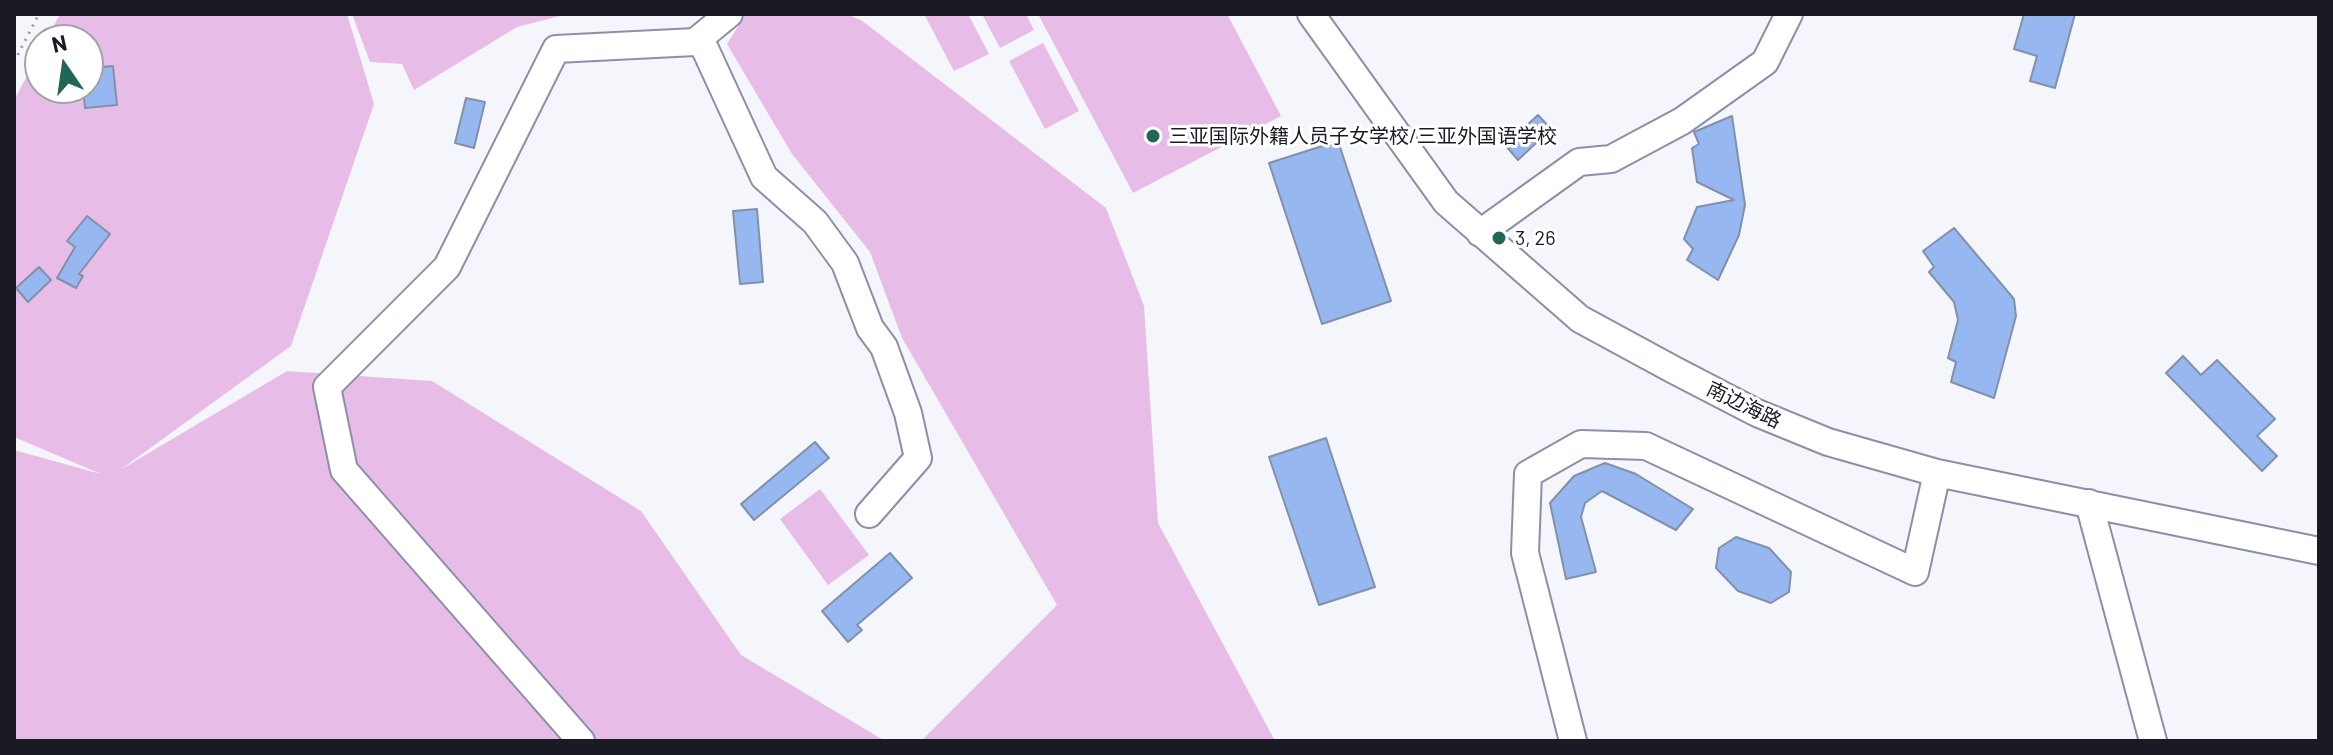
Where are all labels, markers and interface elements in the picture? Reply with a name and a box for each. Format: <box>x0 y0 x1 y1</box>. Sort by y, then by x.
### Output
north arrow <box>24 24 104 104</box>
text: N <box>49 28 69 57</box>
place label: 三亚国际外籍人员子女学校/三亚外国语学校 <box>1169 124 1557 148</box>
marker: 三亚国际外籍人员子女学校/三亚外国语学校 <box>1144 127 1162 145</box>
place label: 3, 26 <box>1515 226 1556 250</box>
marker: 3, 26 <box>1490 229 1508 247</box>
street label: 南边海路 <box>1703 377 1785 433</box>

